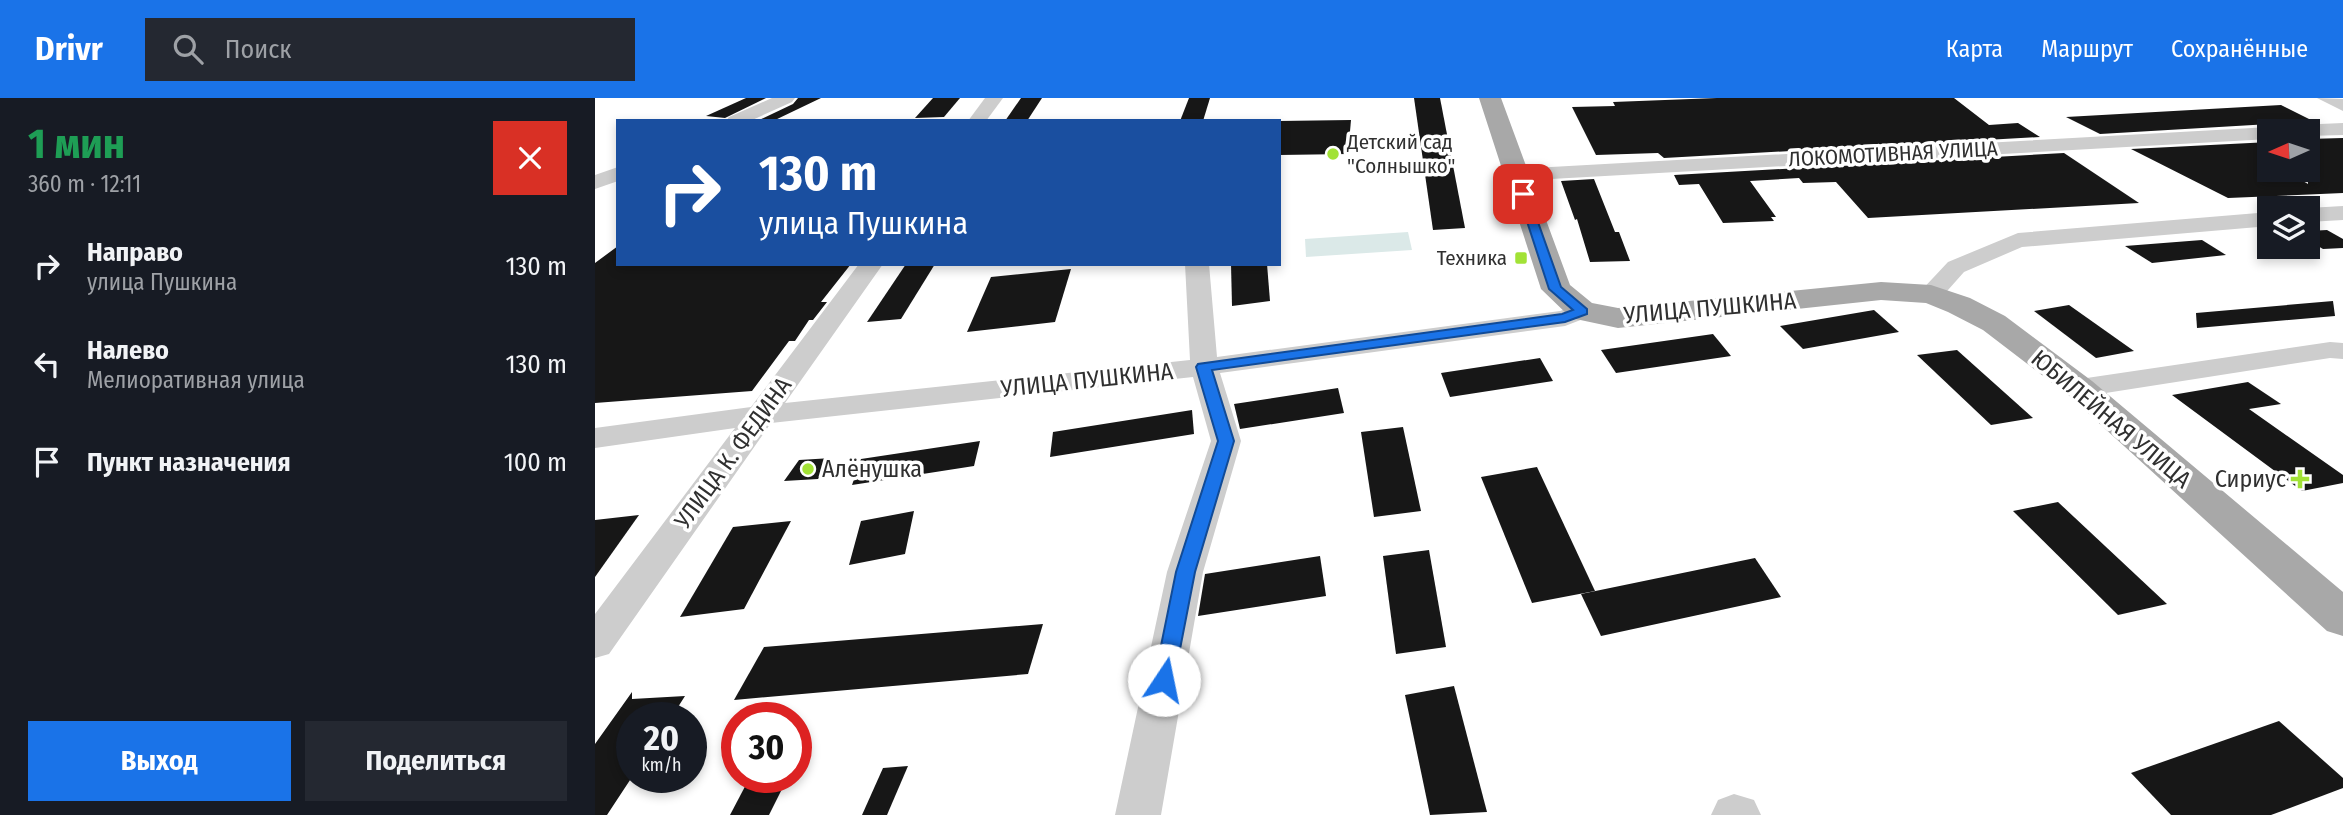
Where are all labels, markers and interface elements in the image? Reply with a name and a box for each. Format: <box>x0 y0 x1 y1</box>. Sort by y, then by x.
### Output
search box <box>145 18 635 81</box>
text: Drivr <box>35 29 103 69</box>
icon: search <box>169 30 207 68</box>
text: Поиск <box>225 34 292 65</box>
text: Карта <box>1946 35 2003 63</box>
text: Маршрут <box>2041 35 2133 63</box>
text: Сохранённые <box>2171 35 2308 63</box>
text: 1 мин <box>28 119 125 169</box>
north arrow <box>2257 119 2321 182</box>
map controls <box>2257 119 2320 259</box>
button: close <box>493 121 567 195</box>
place label: Детский сад "Солнышко" <box>1346 129 1455 179</box>
street label: ЛОКОМОТИВНАЯ УЛИЦА <box>1788 136 1998 172</box>
text: 130 m <box>759 144 877 203</box>
marker: Детский сад "Солнышко" <box>1325 146 1341 162</box>
icon: right <box>644 147 735 238</box>
pin <box>1493 164 1553 224</box>
text: 360 m · 12:11 <box>28 170 141 198</box>
icon: arrive <box>1504 175 1542 213</box>
button: layers <box>2257 196 2320 259</box>
text: улица Пушкина <box>759 204 968 242</box>
text: Направо <box>87 237 183 268</box>
place label: Техника <box>1437 245 1507 271</box>
icon: right <box>28 247 66 285</box>
marker: Техника <box>1513 250 1529 266</box>
text: 130 m <box>505 251 567 282</box>
text: улица Пушкина <box>87 268 237 296</box>
street label: УЛИЦА ПУШКИНА <box>1622 286 1798 330</box>
text: Налево <box>87 335 169 366</box>
street label: ЮБИЛЕЙНАЯ УЛИЦА <box>2026 344 2197 494</box>
icon: left <box>28 345 66 383</box>
text: 130 m <box>505 349 567 380</box>
street label: УЛИЦА ПУШКИНА <box>998 357 1175 403</box>
text: Мелиоративная улица <box>87 366 305 394</box>
street label: УЛИЦА К. ФЕДИНА <box>668 372 798 535</box>
icon: arrive <box>28 443 66 481</box>
text: Пункт назначения <box>87 447 291 478</box>
text: 100 m <box>504 447 567 478</box>
place label: Алёнушка <box>822 455 922 483</box>
marker: Алёнушка <box>800 461 816 477</box>
place label: Сириус <box>2215 465 2286 493</box>
marker: Сириус <box>2292 471 2308 487</box>
position arrow <box>1127 643 1201 717</box>
speed limit sign: 30 <box>721 702 812 793</box>
text: 20 <box>644 717 679 759</box>
button: Выход <box>28 721 291 801</box>
button: Поделиться <box>305 721 567 801</box>
text: km/h <box>641 754 682 776</box>

